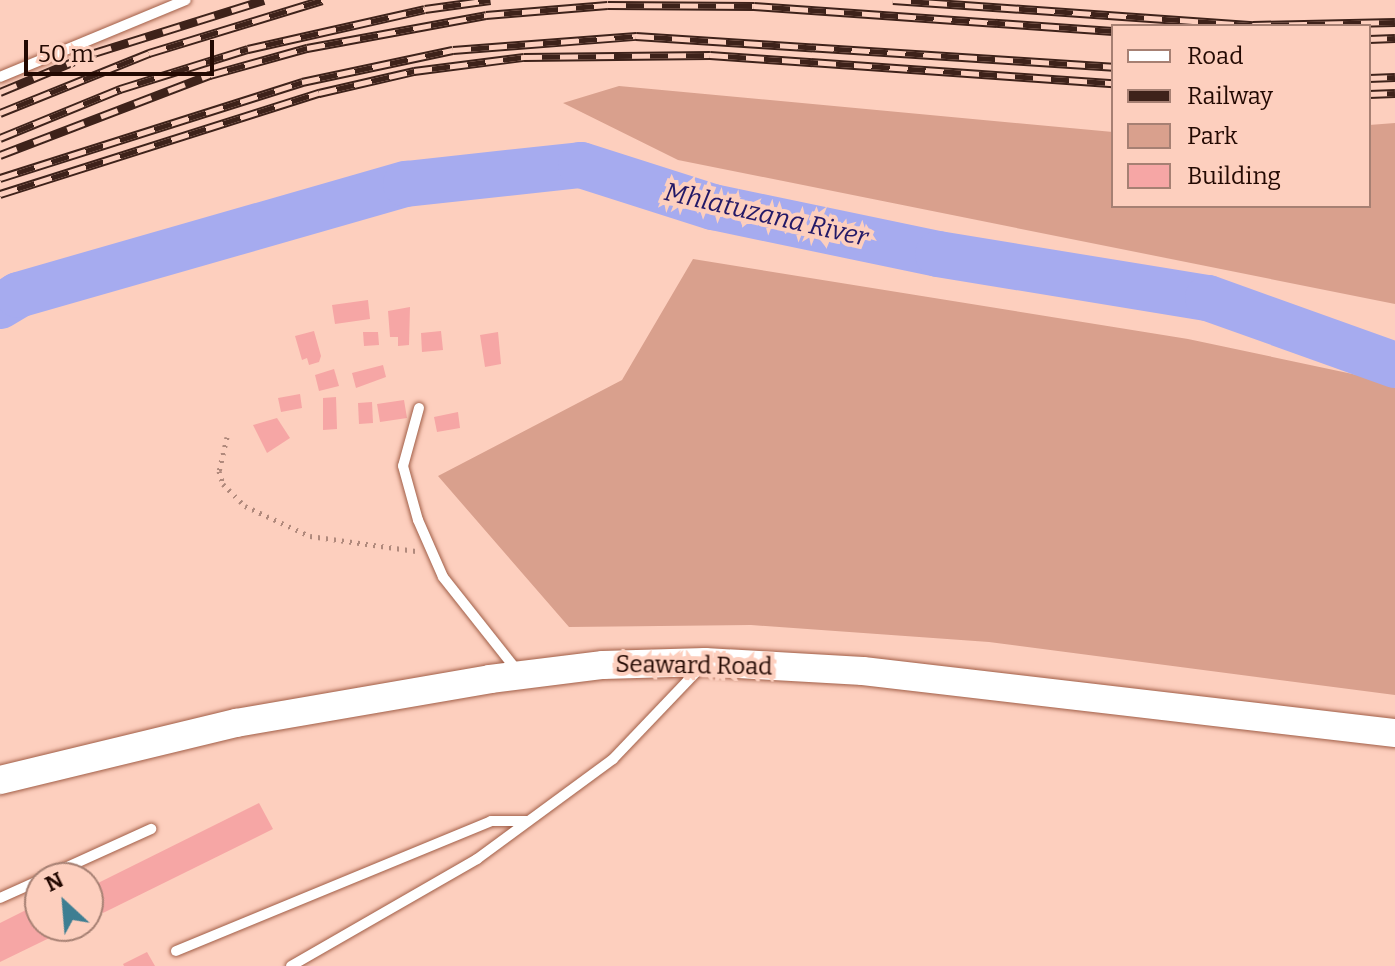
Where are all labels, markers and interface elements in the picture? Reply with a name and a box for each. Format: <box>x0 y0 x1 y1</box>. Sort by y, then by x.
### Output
scale bar <box>28 24 218 74</box>
legend <box>1111 24 1371 208</box>
text: 50 m <box>38 40 94 68</box>
text: Road <box>1187 42 1243 70</box>
text: Railway <box>1187 82 1273 110</box>
text: Park <box>1187 122 1238 150</box>
text: Building <box>1187 162 1281 190</box>
water label: Mhlatuzana River <box>661 176 871 254</box>
street label: Seaward Road <box>615 650 773 682</box>
north arrow <box>24 862 104 942</box>
text: N <box>41 866 68 898</box>

